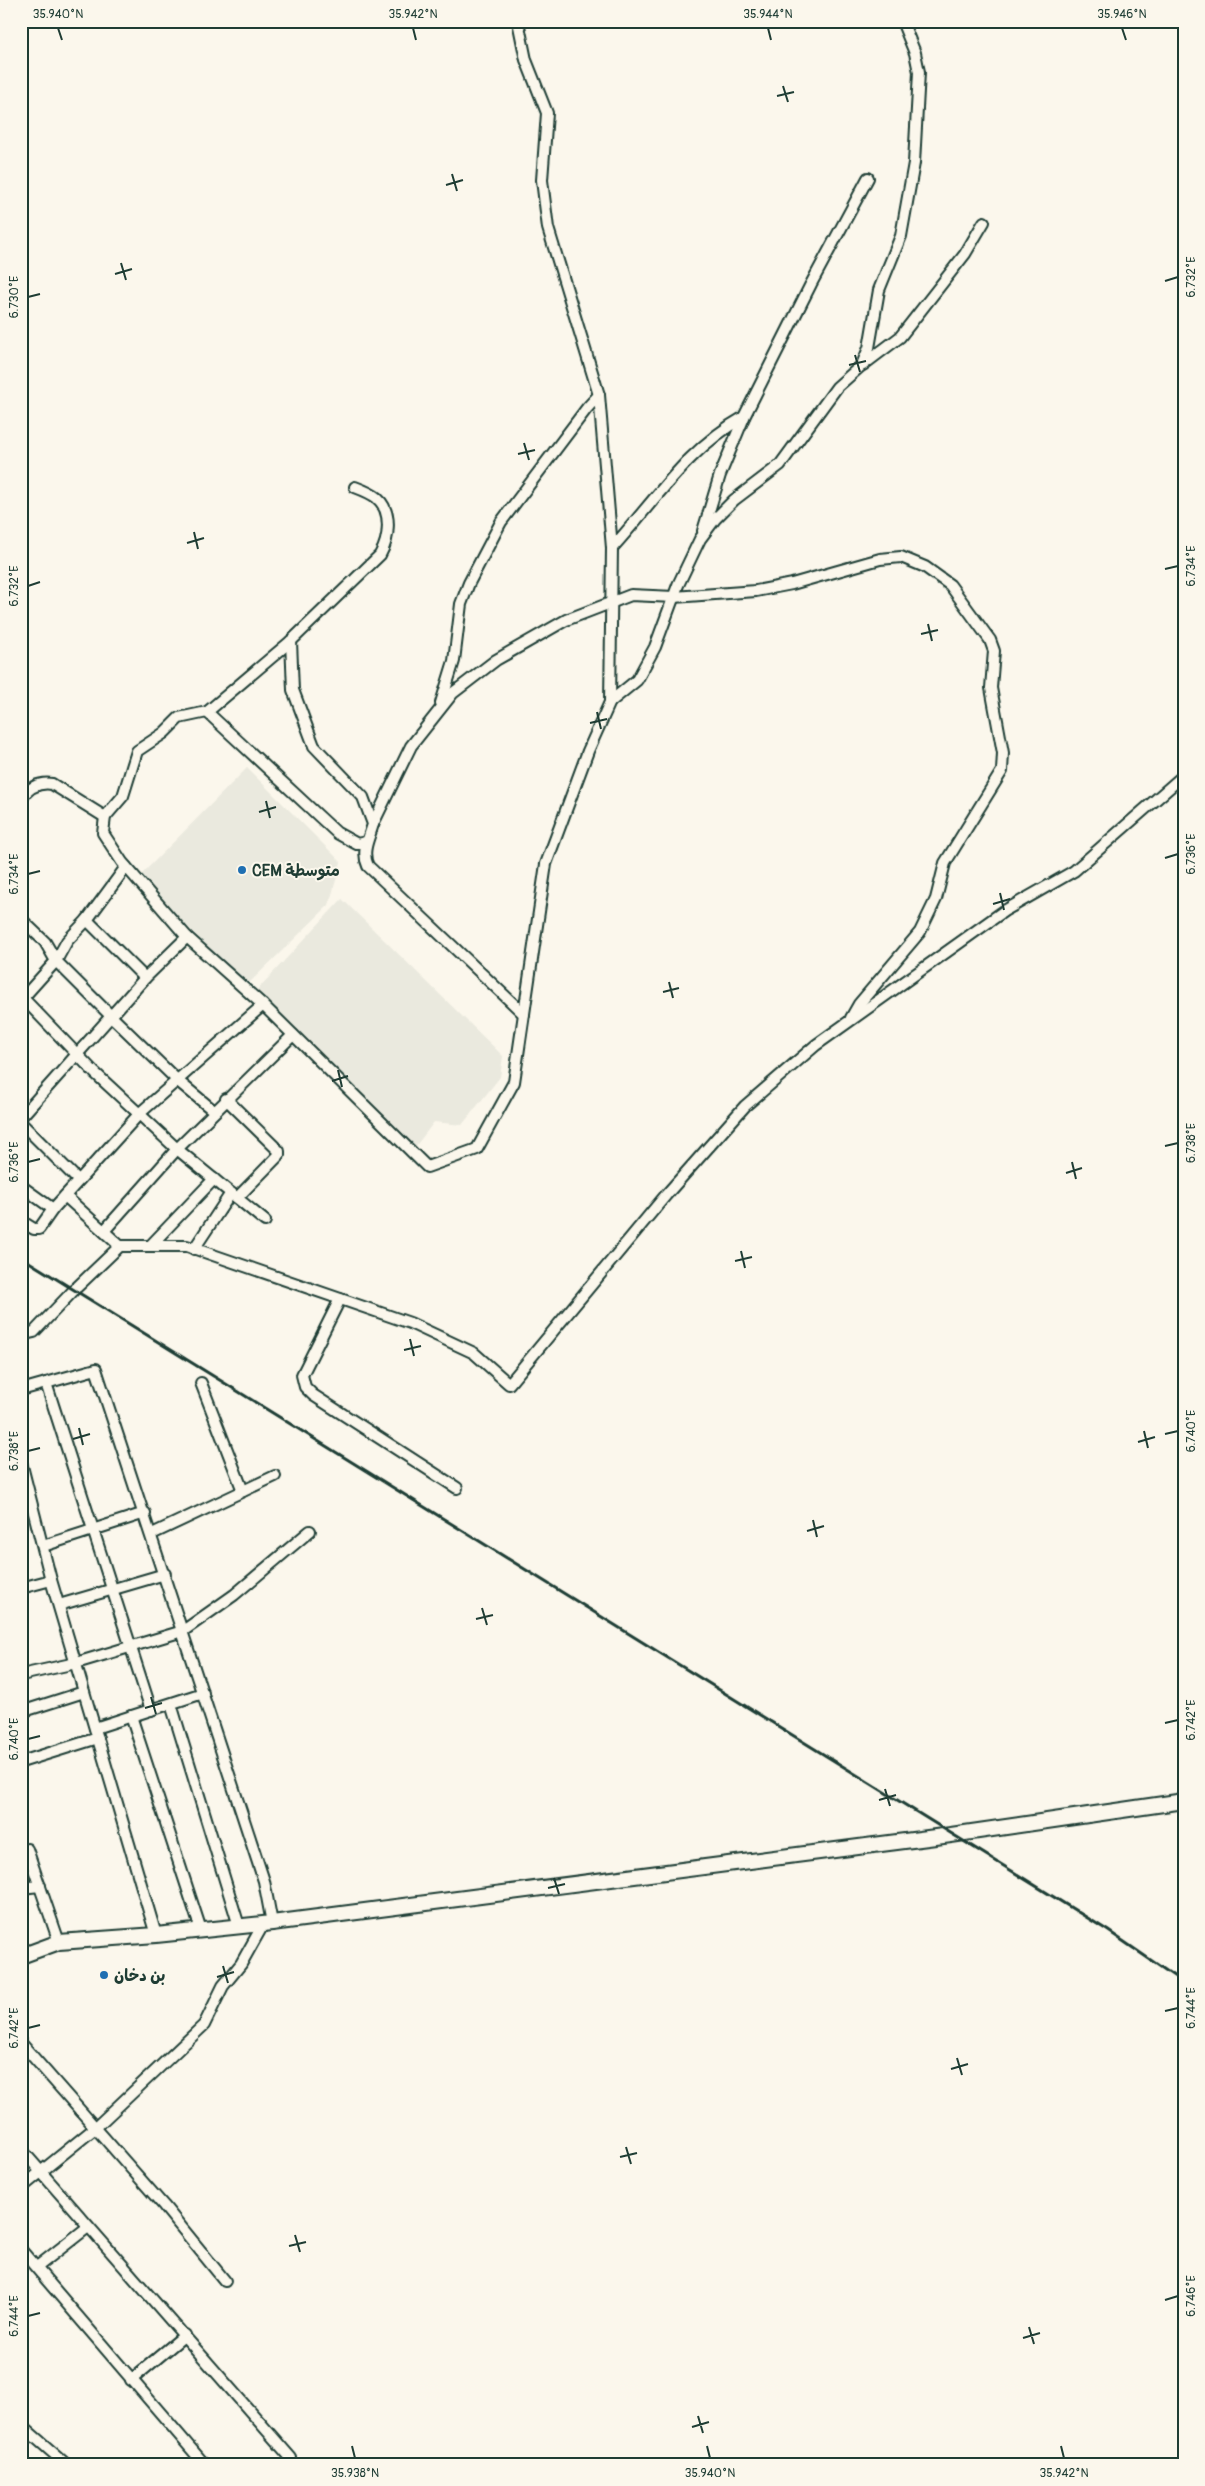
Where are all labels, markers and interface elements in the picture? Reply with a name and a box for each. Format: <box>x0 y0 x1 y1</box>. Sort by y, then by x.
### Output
text: 35.940°N <box>33 7 83 22</box>
text: 35.942°N <box>388 7 438 22</box>
text: 35.944°N <box>743 7 793 22</box>
text: 35.946°N <box>1097 7 1147 22</box>
text: 6.732°E <box>1184 257 1199 297</box>
text: 6.730°E <box>7 276 22 318</box>
text: 6.734°E <box>1184 545 1199 587</box>
text: 6.732°E <box>7 566 22 606</box>
text: 6.736°E <box>1184 833 1199 875</box>
text: 6.734°E <box>7 853 22 895</box>
place label: CEM متوسطة <box>252 861 340 881</box>
marker: CEM متوسطة <box>236 864 248 876</box>
text: 6.738°E <box>1184 1123 1199 1163</box>
text: 6.736°E <box>7 1141 22 1183</box>
text: 6.740°E <box>1184 1410 1199 1452</box>
text: 6.738°E <box>7 1431 22 1471</box>
text: 6.742°E <box>1184 1699 1199 1741</box>
text: 6.740°E <box>7 1718 22 1760</box>
place label: بن دخان <box>114 1966 165 1986</box>
marker: بن دخان <box>98 1969 110 1981</box>
text: 6.744°E <box>1184 1987 1199 2029</box>
text: 6.742°E <box>7 2007 22 2049</box>
text: 6.746°E <box>1184 2275 1199 2317</box>
text: 6.744°E <box>7 2295 22 2337</box>
text: 35.938°N <box>331 2466 379 2481</box>
text: 35.940°N <box>685 2466 735 2481</box>
text: 35.942°N <box>1039 2466 1089 2481</box>

